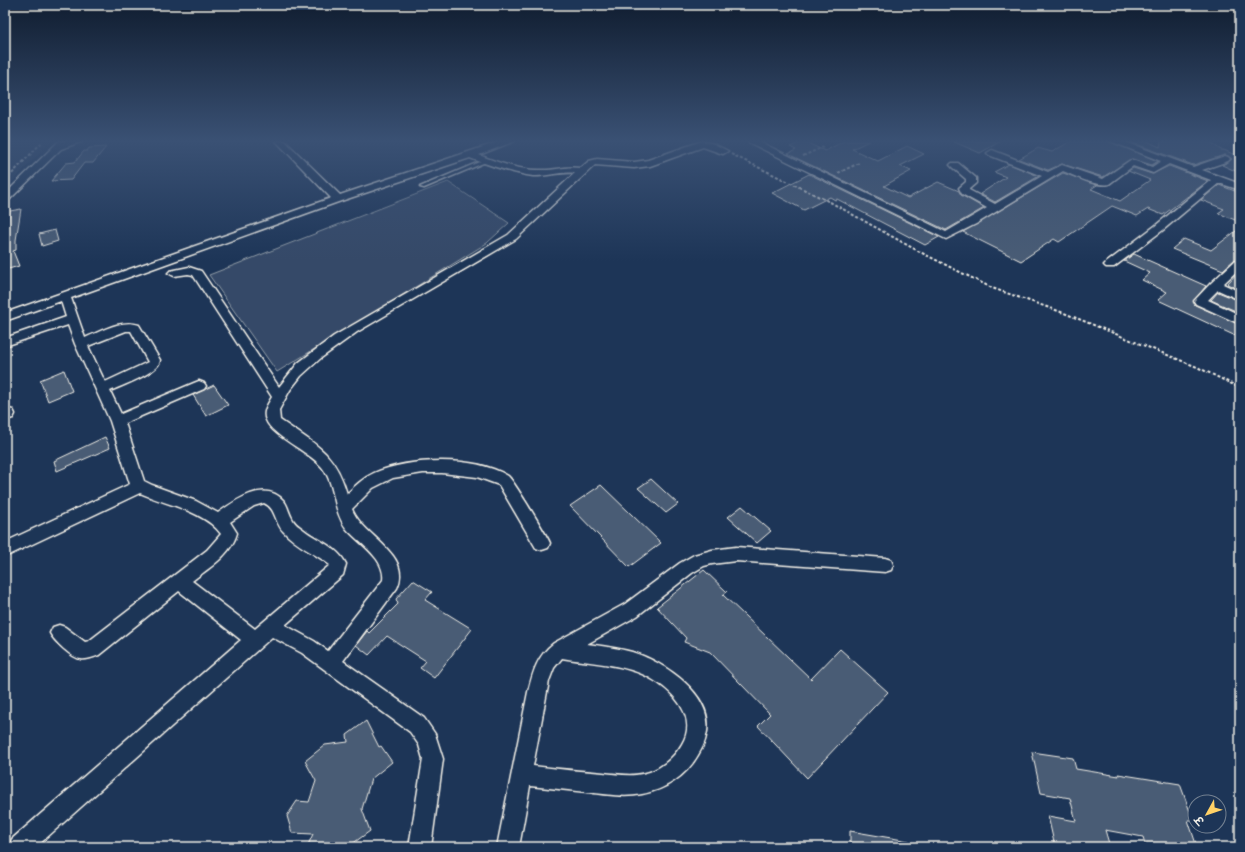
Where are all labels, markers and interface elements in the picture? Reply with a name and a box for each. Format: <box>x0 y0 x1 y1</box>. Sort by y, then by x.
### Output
north arrow <box>1187 794 1227 834</box>
text: उ <box>1191 811 1208 829</box>

